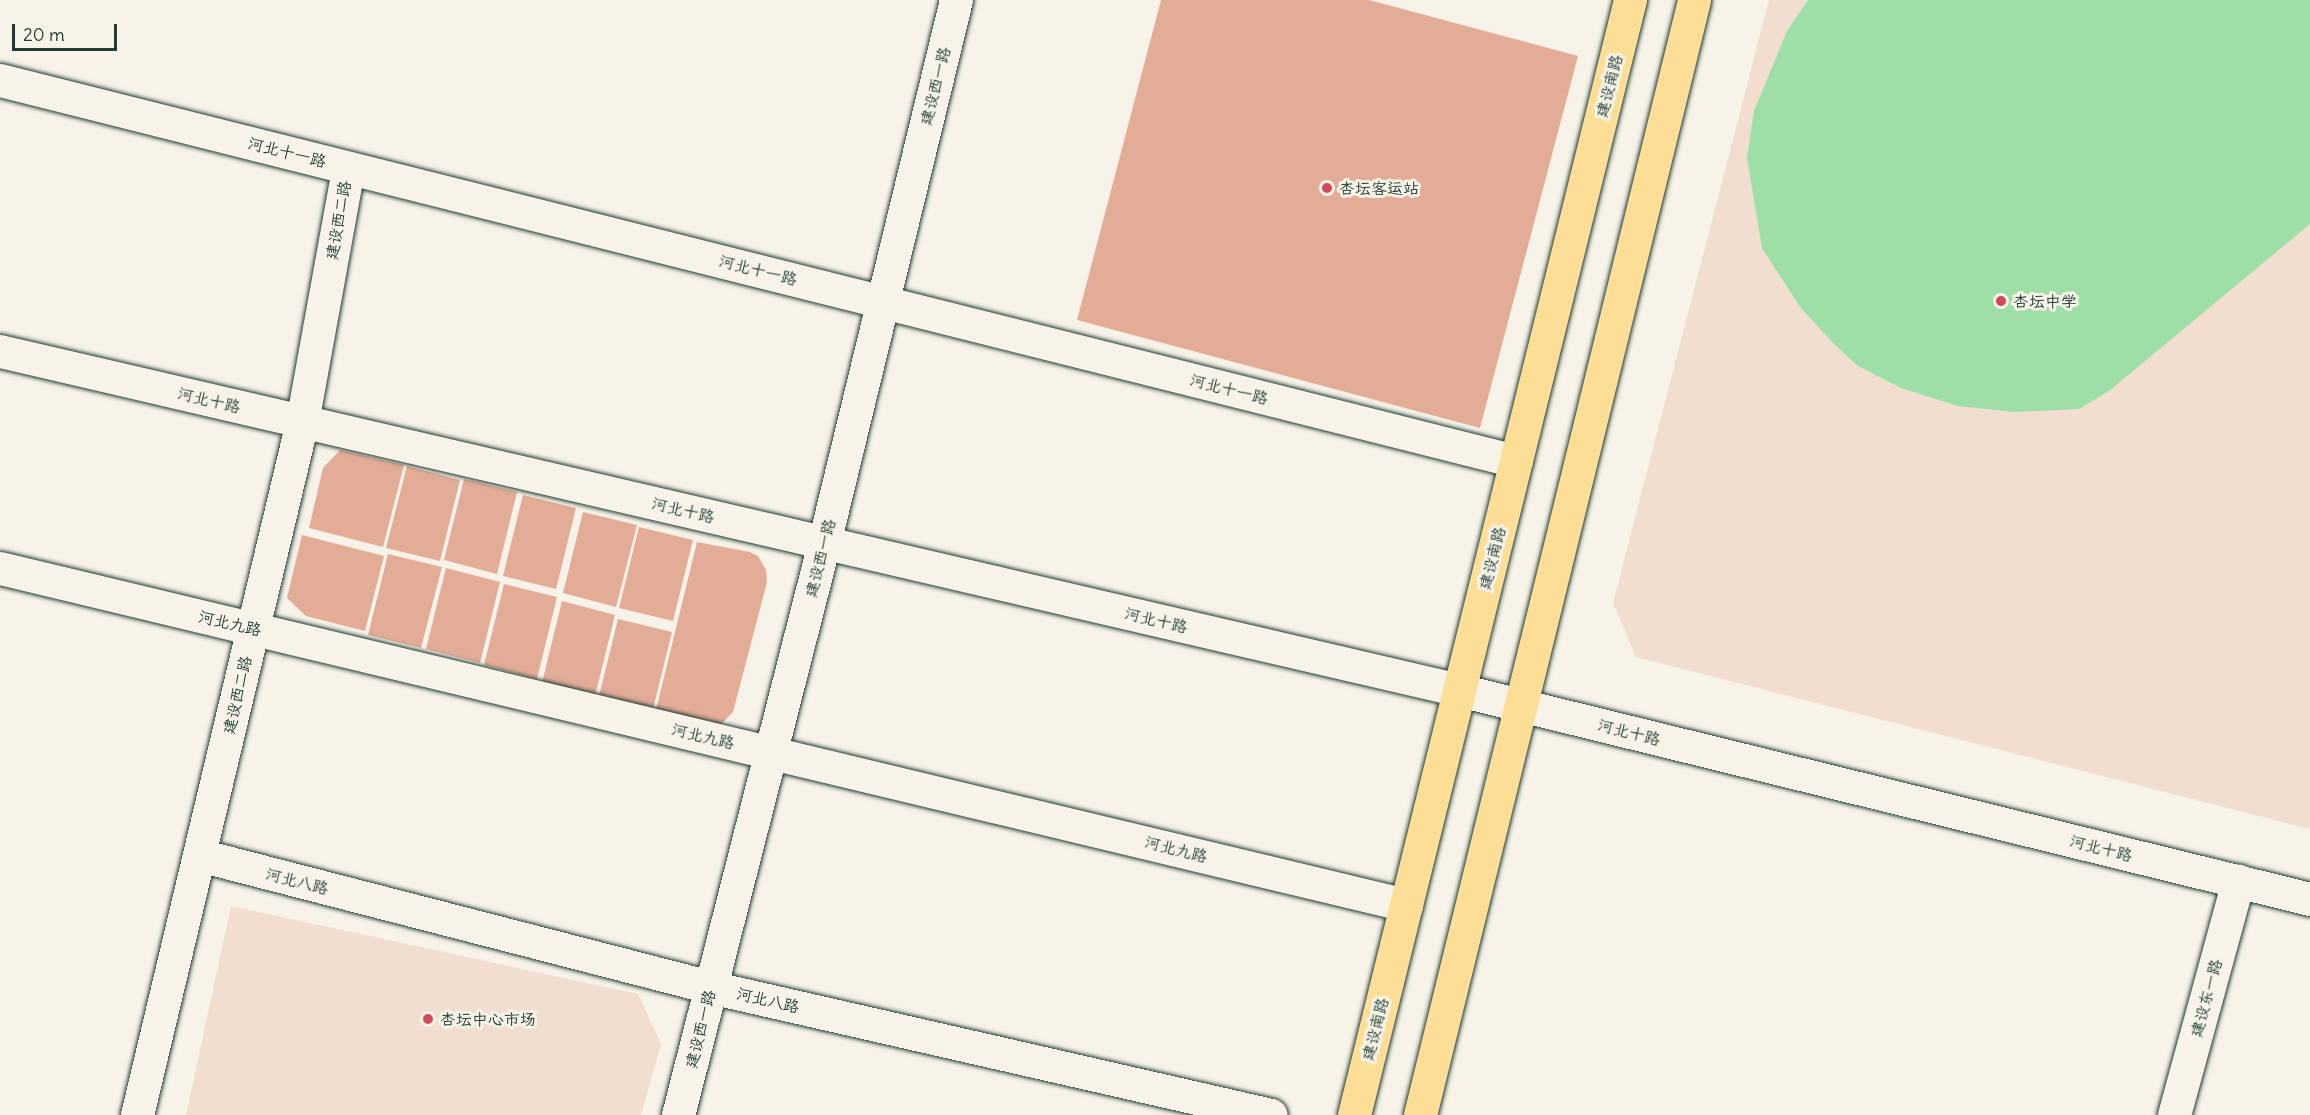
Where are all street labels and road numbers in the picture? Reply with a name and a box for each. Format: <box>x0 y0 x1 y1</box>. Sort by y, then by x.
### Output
street label: 建设西一路 <box>916 45 954 127</box>
street label: 建设南路 <box>1592 53 1626 119</box>
street label: 河北十一路 <box>246 133 328 171</box>
street label: 建设西二路 <box>322 179 354 261</box>
street label: 河北十一路 <box>717 251 799 289</box>
street label: 河北十一路 <box>1188 370 1270 408</box>
street label: 河北十路 <box>176 383 242 417</box>
street label: 河北十路 <box>650 493 716 527</box>
street label: 建设西一路 <box>801 517 839 599</box>
street label: 建设南路 <box>1475 525 1509 591</box>
street label: 河北十路 <box>1123 603 1189 637</box>
street label: 河北九路 <box>197 606 263 640</box>
street label: 建设西二路 <box>219 654 255 736</box>
street label: 河北十路 <box>1596 715 1662 749</box>
street label: 河北九路 <box>670 719 736 753</box>
street label: 河北十路 <box>2068 831 2134 865</box>
street label: 河北九路 <box>1143 832 1209 866</box>
street label: 河北八路 <box>264 864 330 898</box>
street label: 建设东一路 <box>2186 957 2226 1039</box>
street label: 河北八路 <box>735 983 801 1017</box>
street label: 建设西一路 <box>681 988 719 1070</box>
street label: 建设南路 <box>1358 996 1392 1062</box>

